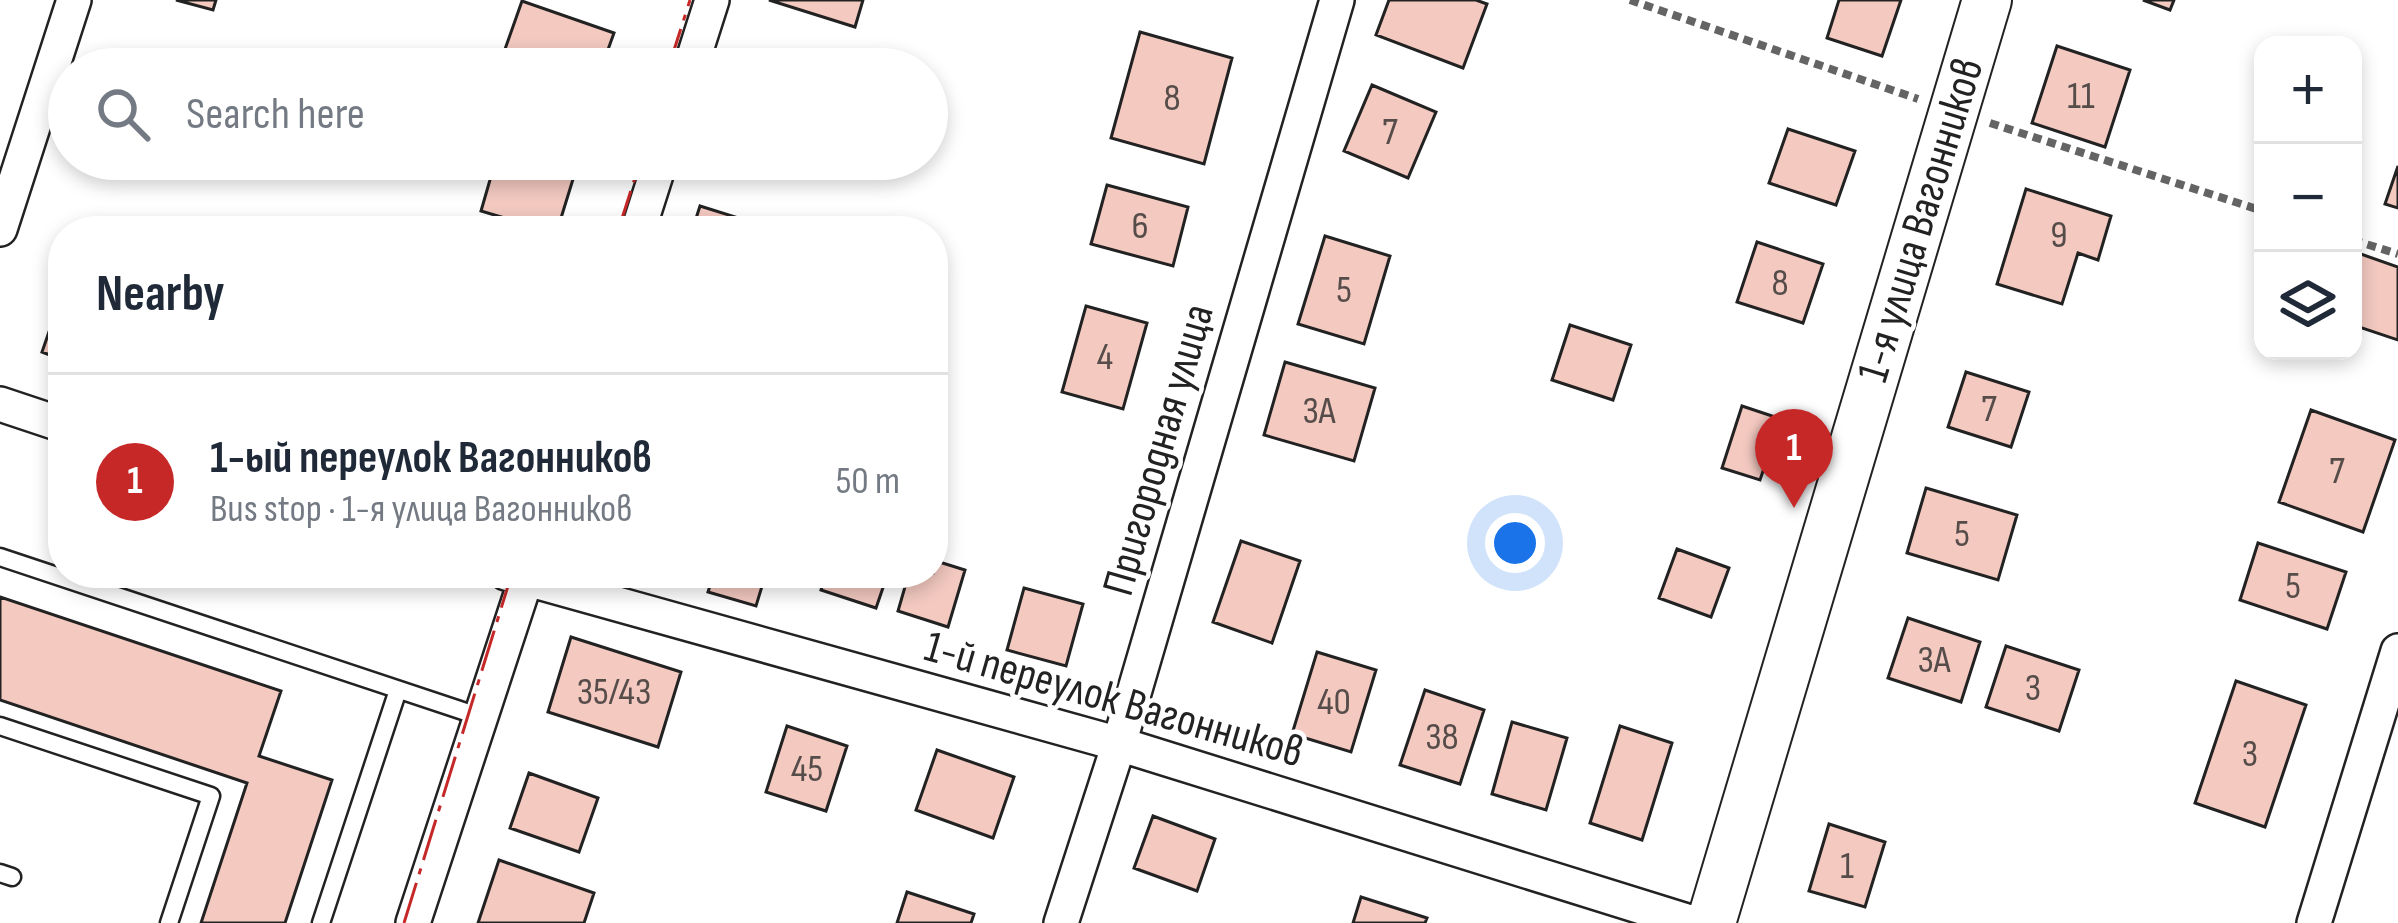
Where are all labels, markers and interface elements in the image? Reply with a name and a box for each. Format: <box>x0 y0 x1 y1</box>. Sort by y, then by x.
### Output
map controls <box>2254 36 2362 360</box>
button: + <box>2254 36 2362 144</box>
search box <box>48 48 948 180</box>
street label: 1-я улица Вагонников <box>1846 52 1996 388</box>
house number: 11 <box>2067 73 2095 120</box>
house number: 8 <box>1163 75 1181 122</box>
icon: search <box>90 81 156 147</box>
text: Search here <box>186 87 365 142</box>
house number: 7 <box>1382 109 1398 156</box>
button: − <box>2254 144 2362 252</box>
house number: 6 <box>1131 203 1149 250</box>
house number: 9 <box>2050 212 2068 259</box>
button: layers <box>2254 252 2362 360</box>
house number: 8 <box>1771 260 1789 307</box>
text: Nearby <box>96 264 225 325</box>
house number: 5 <box>1336 267 1352 314</box>
street label: Пригородная улица <box>1091 298 1227 602</box>
house number: 4 <box>1097 334 1113 381</box>
house number: 7 <box>1981 386 1997 433</box>
house number: 3А <box>1302 388 1336 435</box>
pin: 1 <box>1755 409 1833 508</box>
text: 1-ый переулок Вагонников <box>210 431 652 486</box>
house number: 7 <box>2329 448 2345 495</box>
text: 1 <box>127 458 143 505</box>
text: 50 m <box>836 458 900 505</box>
text: Bus stop · 1-я улица Вагонников <box>210 486 632 533</box>
house number: 5 <box>1954 511 1970 558</box>
your location <box>1485 513 1545 573</box>
house number: 5 <box>2285 563 2301 610</box>
street label: 1-й переулок Вагонников <box>918 620 1310 780</box>
house number: 3А <box>1917 637 1951 684</box>
house number: 3 <box>2025 665 2041 712</box>
house number: 35/43 <box>577 669 651 716</box>
house number: 40 <box>1317 679 1351 726</box>
house number: 38 <box>1425 714 1459 761</box>
house number: 3 <box>2242 731 2258 778</box>
house number: 45 <box>791 746 823 793</box>
house number: 1 <box>1840 843 1854 890</box>

